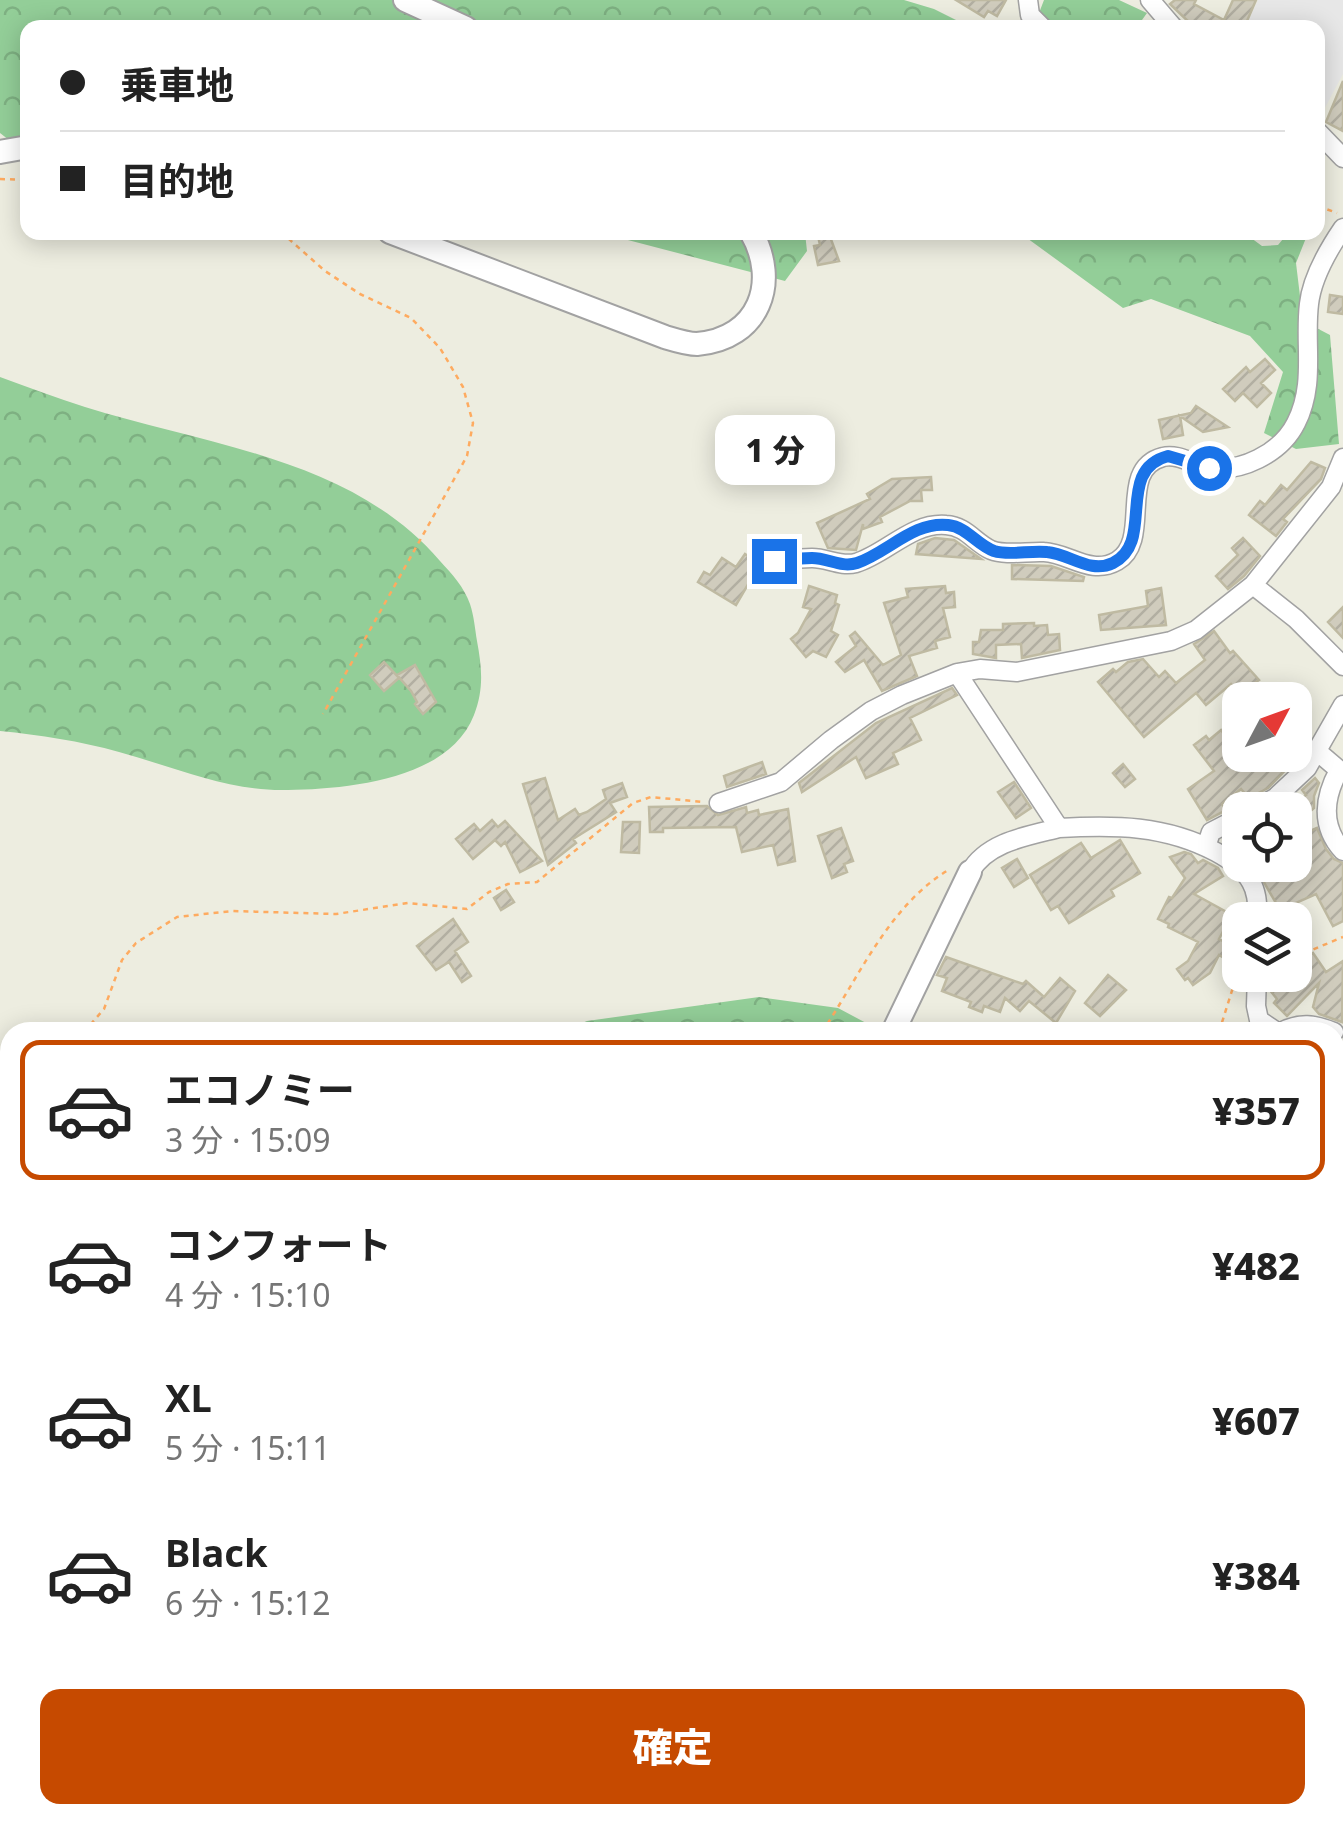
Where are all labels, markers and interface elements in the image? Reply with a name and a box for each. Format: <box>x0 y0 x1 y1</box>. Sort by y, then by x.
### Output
text: 乗車地 <box>120 58 234 110</box>
text: 目的地 <box>120 154 234 206</box>
callout: 1 分 <box>714 416 834 486</box>
text: 1 分 <box>746 428 804 471</box>
route start <box>1187 446 1232 491</box>
route end <box>752 539 797 584</box>
north arrow <box>1222 682 1312 772</box>
map controls <box>1222 682 1312 992</box>
button: locate <box>1222 792 1312 882</box>
button: layers <box>1222 902 1312 992</box>
text: エコノミー <box>165 1063 355 1115</box>
icon: car <box>45 1065 135 1155</box>
text: ¥357 <box>1212 1084 1300 1136</box>
text: 3 分 · 15:09 <box>165 1118 331 1161</box>
text: コンフォート <box>165 1218 392 1270</box>
icon: car <box>45 1220 135 1310</box>
text: ¥482 <box>1212 1239 1300 1291</box>
text: 4 分 · 15:10 <box>165 1273 331 1316</box>
text: XL <box>165 1371 212 1423</box>
icon: car <box>45 1375 135 1465</box>
text: ¥607 <box>1212 1394 1300 1446</box>
text: 5 分 · 15:11 <box>165 1426 331 1469</box>
text: Black <box>165 1526 268 1578</box>
icon: car <box>45 1530 135 1620</box>
text: ¥384 <box>1212 1549 1300 1601</box>
text: 6 分 · 15:12 <box>165 1581 331 1624</box>
button: 確定 <box>40 1689 1305 1804</box>

